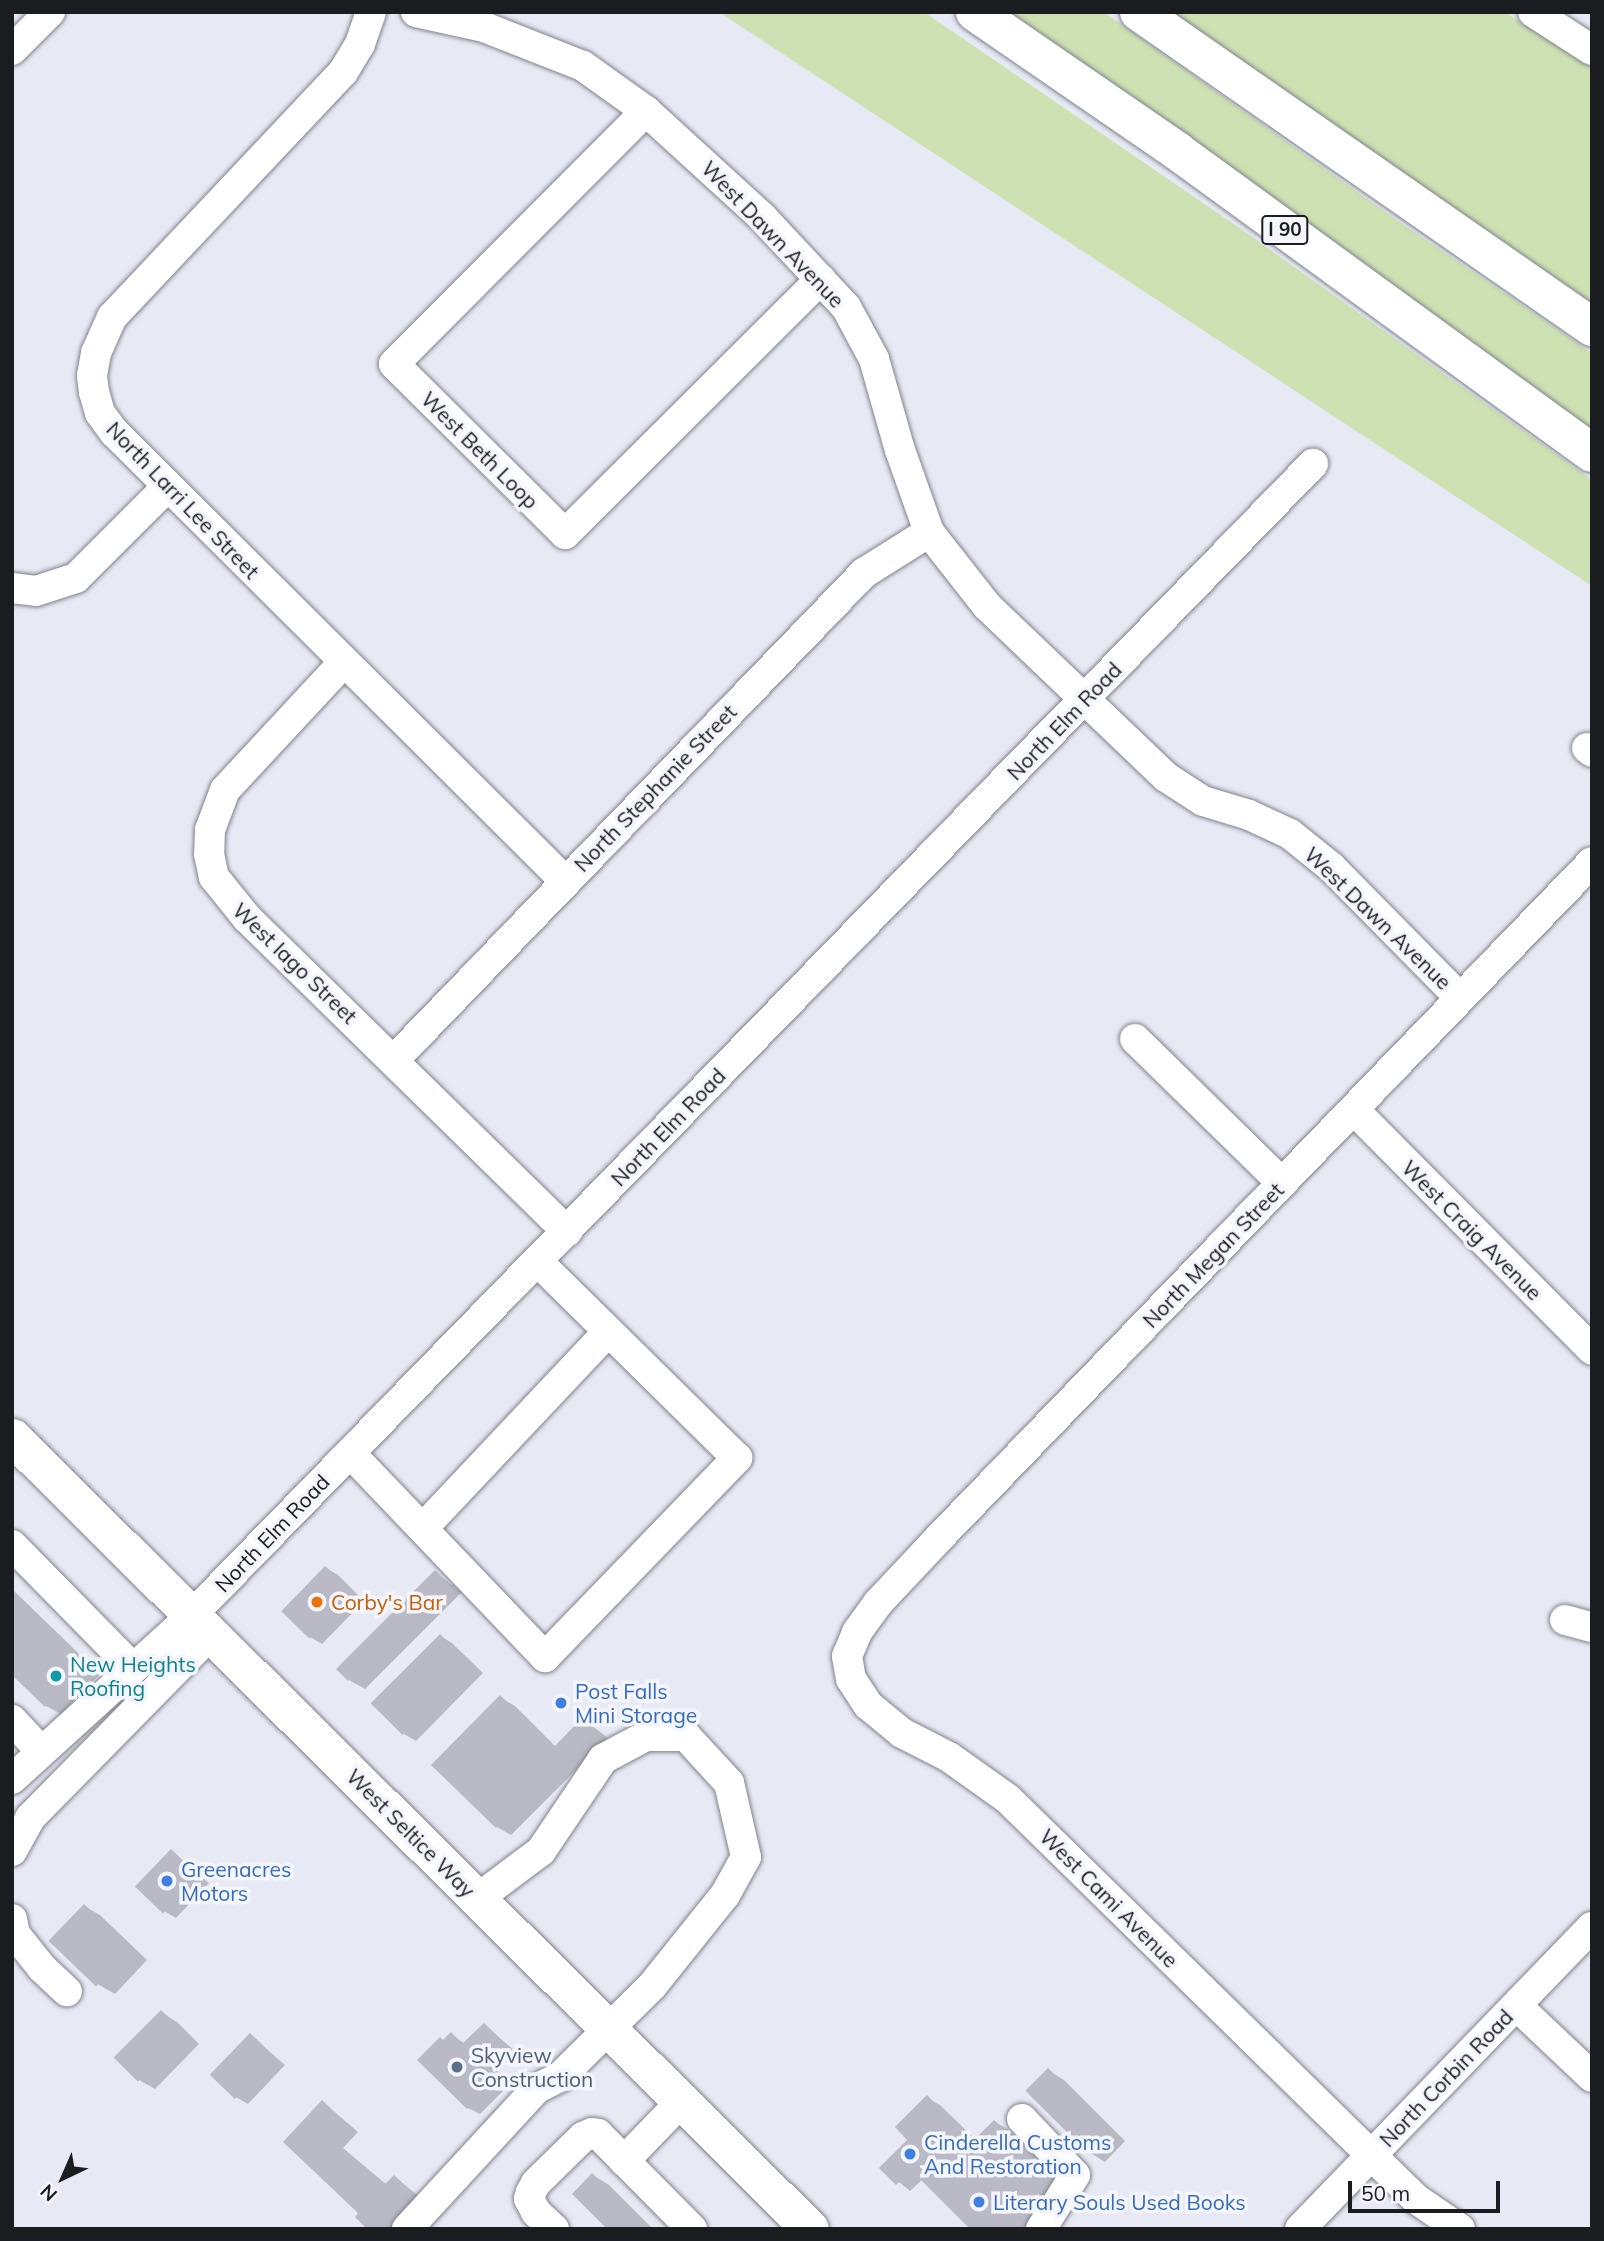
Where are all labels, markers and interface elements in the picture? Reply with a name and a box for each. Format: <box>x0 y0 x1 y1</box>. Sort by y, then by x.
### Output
street label: West Dawn Avenue <box>697 155 849 313</box>
road number: I 90 <box>1260 214 1310 246</box>
street label: West Beth Loop <box>416 386 544 514</box>
street label: North Larri Lee Street <box>102 416 264 584</box>
street label: North Elm Road <box>1002 657 1126 785</box>
street label: North Stephanie Street <box>569 699 741 877</box>
street label: West Dawn Avenue <box>1299 842 1457 994</box>
street label: West Iago Street <box>228 897 362 1029</box>
street label: North Elm Road <box>606 1063 730 1191</box>
street label: West Craig Avenue <box>1397 1155 1547 1305</box>
street label: North Megan Street <box>1137 1177 1289 1333</box>
street label: North Elm Road <box>210 1469 334 1597</box>
place label: Corby's Bar <box>331 1589 443 1615</box>
marker: Corby's Bar <box>309 1594 325 1610</box>
place label: New Heights Roofing <box>70 1651 196 1701</box>
marker: New Heights Roofing <box>48 1668 64 1684</box>
place label: Post Falls Mini Storage <box>575 1678 697 1728</box>
marker: Post Falls Mini Storage <box>553 1695 569 1711</box>
street label: West Seltice Way <box>341 1763 481 1903</box>
street label: West Cami Avenue <box>1035 1824 1183 1972</box>
place label: Greenacres Motors <box>181 1856 291 1906</box>
marker: Greenacres Motors <box>159 1873 175 1889</box>
street label: North Corbin Road <box>1374 2004 1518 2152</box>
place label: Skyview Construction <box>471 2042 593 2092</box>
marker: Skyview Construction <box>449 2059 465 2075</box>
place label: Cinderella Customs And Restoration <box>924 2129 1111 2179</box>
north arrow <box>28 2143 98 2213</box>
marker: Cinderella Customs And Restoration <box>902 2146 918 2162</box>
scale bar <box>1352 2168 1504 2212</box>
text: N <box>35 2179 62 2207</box>
text: 50 m <box>1361 2180 1410 2206</box>
place label: Literary Souls Used Books <box>993 2189 1246 2215</box>
marker: Literary Souls Used Books <box>971 2194 987 2210</box>

